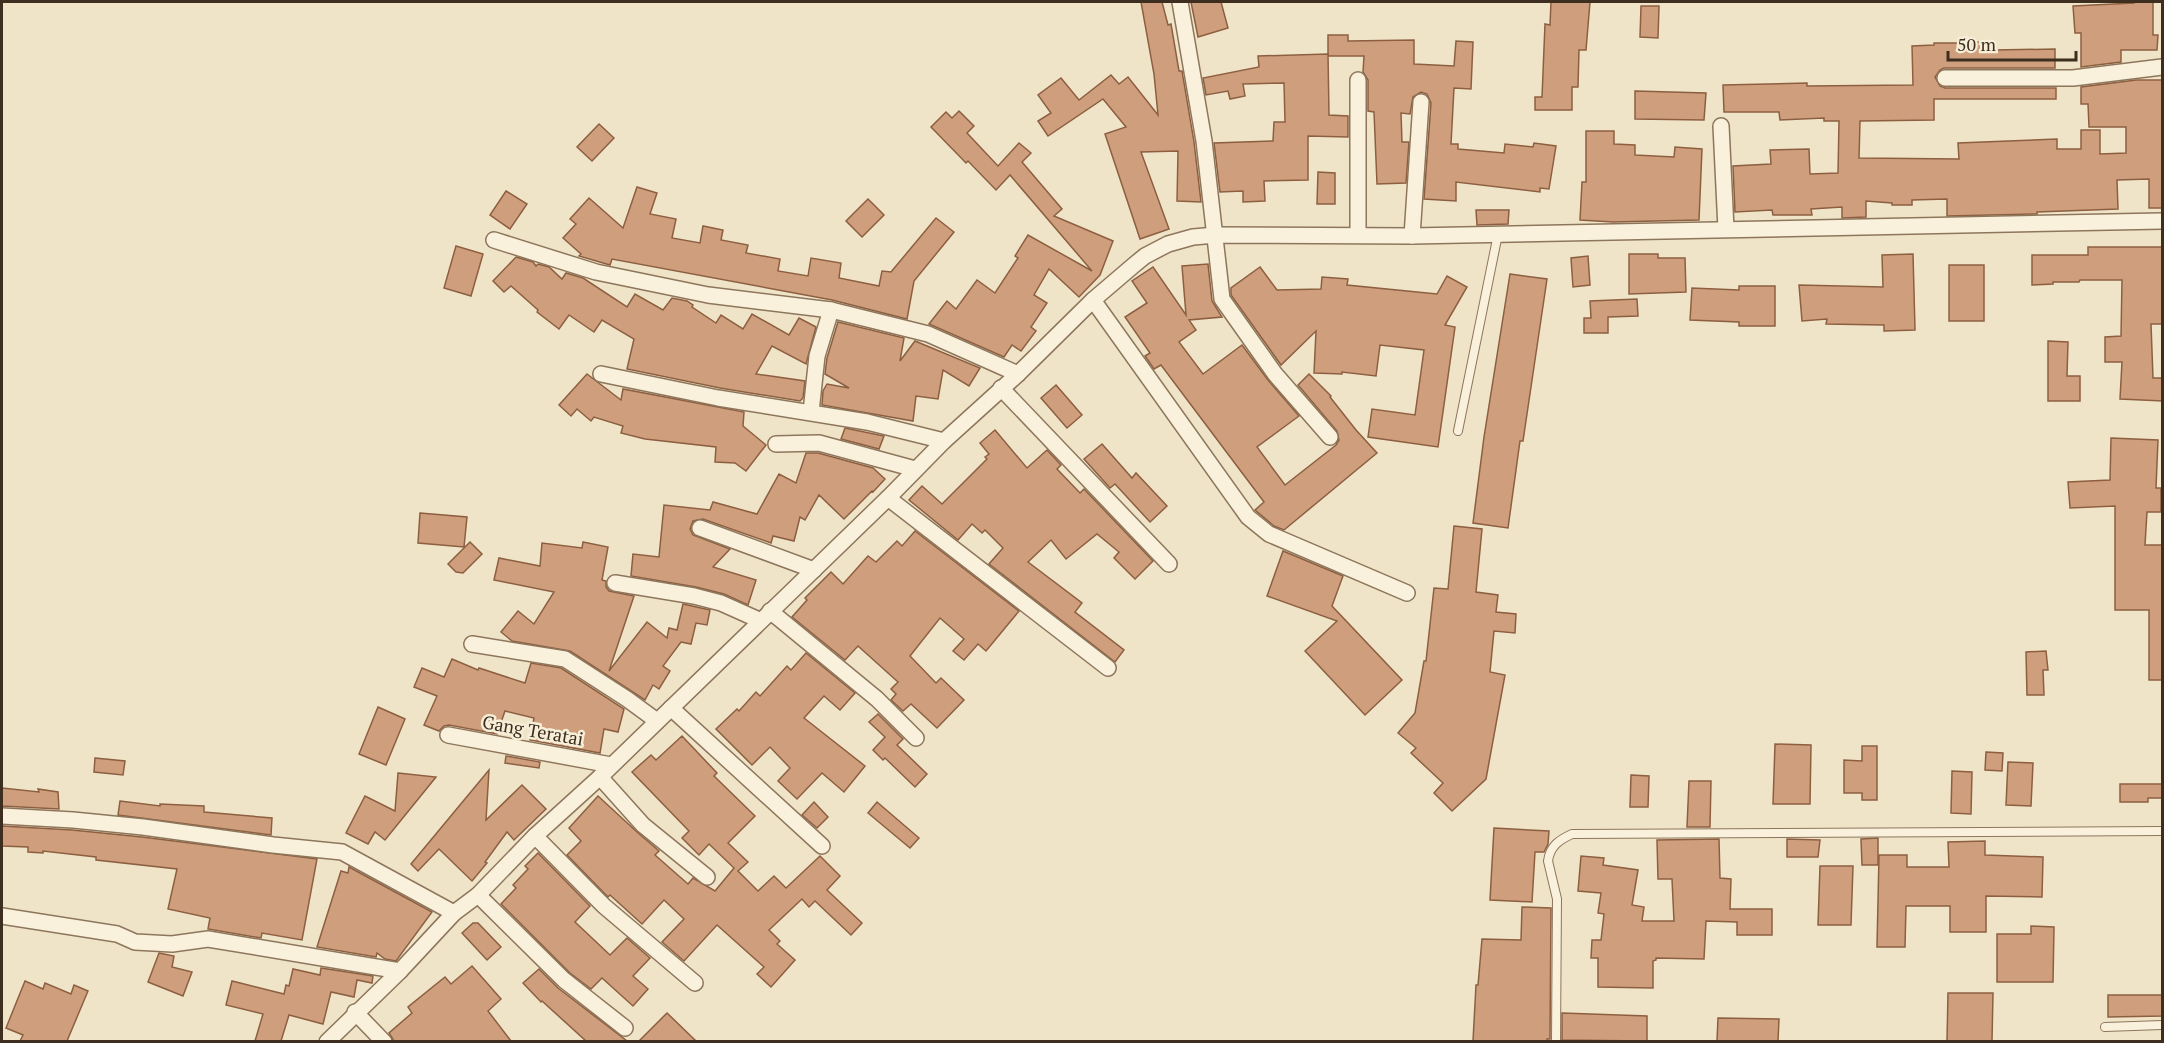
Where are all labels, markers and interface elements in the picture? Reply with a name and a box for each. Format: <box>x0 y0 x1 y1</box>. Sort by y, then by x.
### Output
scale bar <box>1948 24 2076 62</box>
text: 50 m <box>1957 32 1997 56</box>
street label: Gang Teratai <box>481 709 585 751</box>

